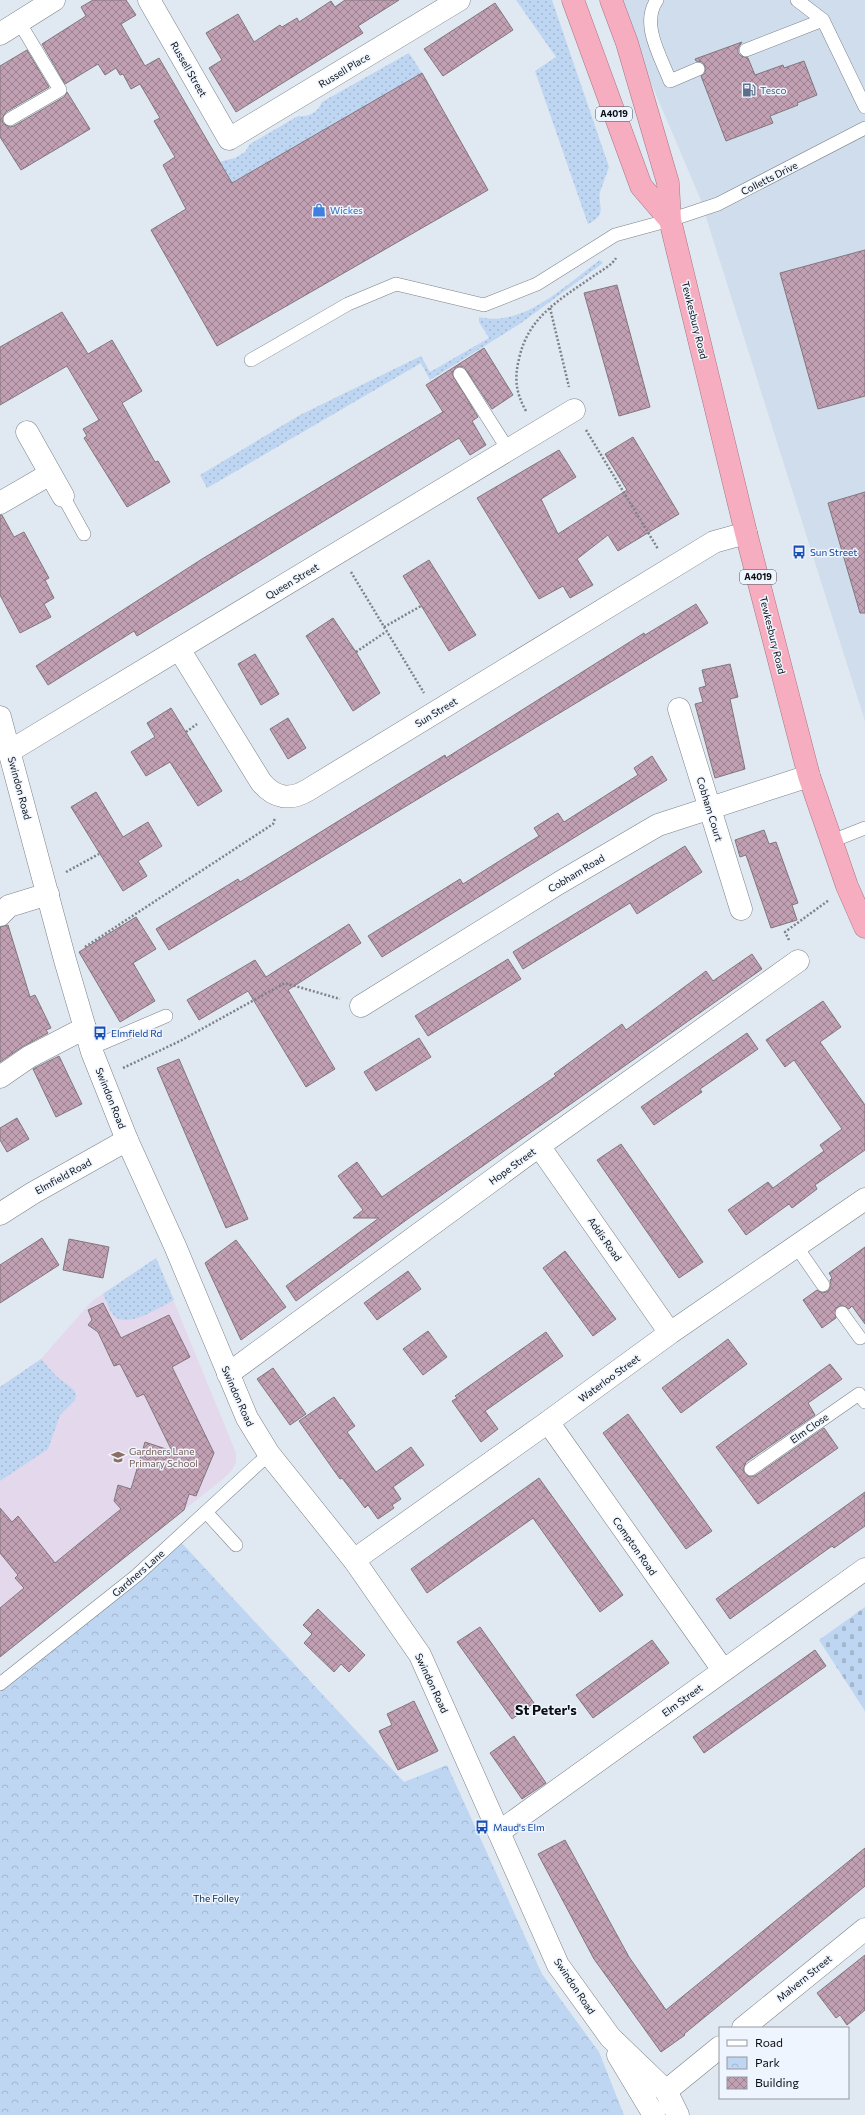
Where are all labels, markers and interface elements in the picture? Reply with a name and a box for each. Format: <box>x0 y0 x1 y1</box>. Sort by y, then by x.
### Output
street label: Russell Street <box>168 39 210 99</box>
street label: Russell Place <box>316 50 372 90</box>
fuel station icon: Tesco <box>741 82 757 98</box>
place label: Tesco <box>760 84 786 96</box>
road number: A4019 <box>596 107 632 121</box>
street label: Colletts Drive <box>739 159 799 197</box>
shop icon: Wickes <box>311 202 327 218</box>
place label: Wickes <box>330 204 363 216</box>
street label: Tewkesbury Road <box>680 280 711 360</box>
bus stop icon: Sun Street <box>791 544 807 560</box>
place label: Sun Street <box>810 546 857 558</box>
street label: Queen Street <box>263 560 321 602</box>
road number: A4019 <box>740 570 776 584</box>
street label: Tewkesbury Road <box>758 595 789 675</box>
street label: Sun Street <box>413 695 459 729</box>
street label: Swindon Road <box>6 755 34 821</box>
street label: Cobham Court <box>694 775 726 843</box>
street label: Cobham Road <box>546 851 607 895</box>
bus stop icon: Elmfield Rd <box>92 1025 108 1041</box>
place label: Elmfield Rd <box>111 1027 163 1039</box>
street label: Swindon Road <box>93 1066 129 1130</box>
street label: Hope Street <box>486 1145 538 1187</box>
street label: Elmfield Road <box>33 1155 93 1196</box>
street label: Addis Road <box>586 1215 625 1263</box>
street label: Waterloo Street <box>576 1352 642 1404</box>
street label: Swindon Road <box>219 1364 257 1428</box>
street label: Elm Close <box>787 1410 831 1446</box>
place label: Gardners Lane Primary School <box>129 1445 198 1469</box>
school or university icon: Gardners Lane Primary School <box>110 1449 126 1465</box>
street label: Compton Road <box>610 1515 660 1578</box>
street label: Gardners Lane <box>109 1547 167 1599</box>
street label: Swindon Road <box>413 1651 451 1715</box>
street label: Elm Street <box>659 1681 705 1719</box>
district label: St Peter's <box>515 1701 577 1718</box>
bus stop icon: Maud's Elm <box>474 1819 490 1835</box>
place label: Maud's Elm <box>493 1821 545 1833</box>
park label: The Folley <box>193 1892 239 1904</box>
street label: Malvern Street <box>774 1952 834 2004</box>
street label: Swindon Road <box>552 1956 598 2016</box>
legend <box>719 2027 849 2099</box>
text: Road <box>755 2035 783 2049</box>
text: Park <box>755 2055 781 2069</box>
text: Building <box>755 2075 799 2089</box>

